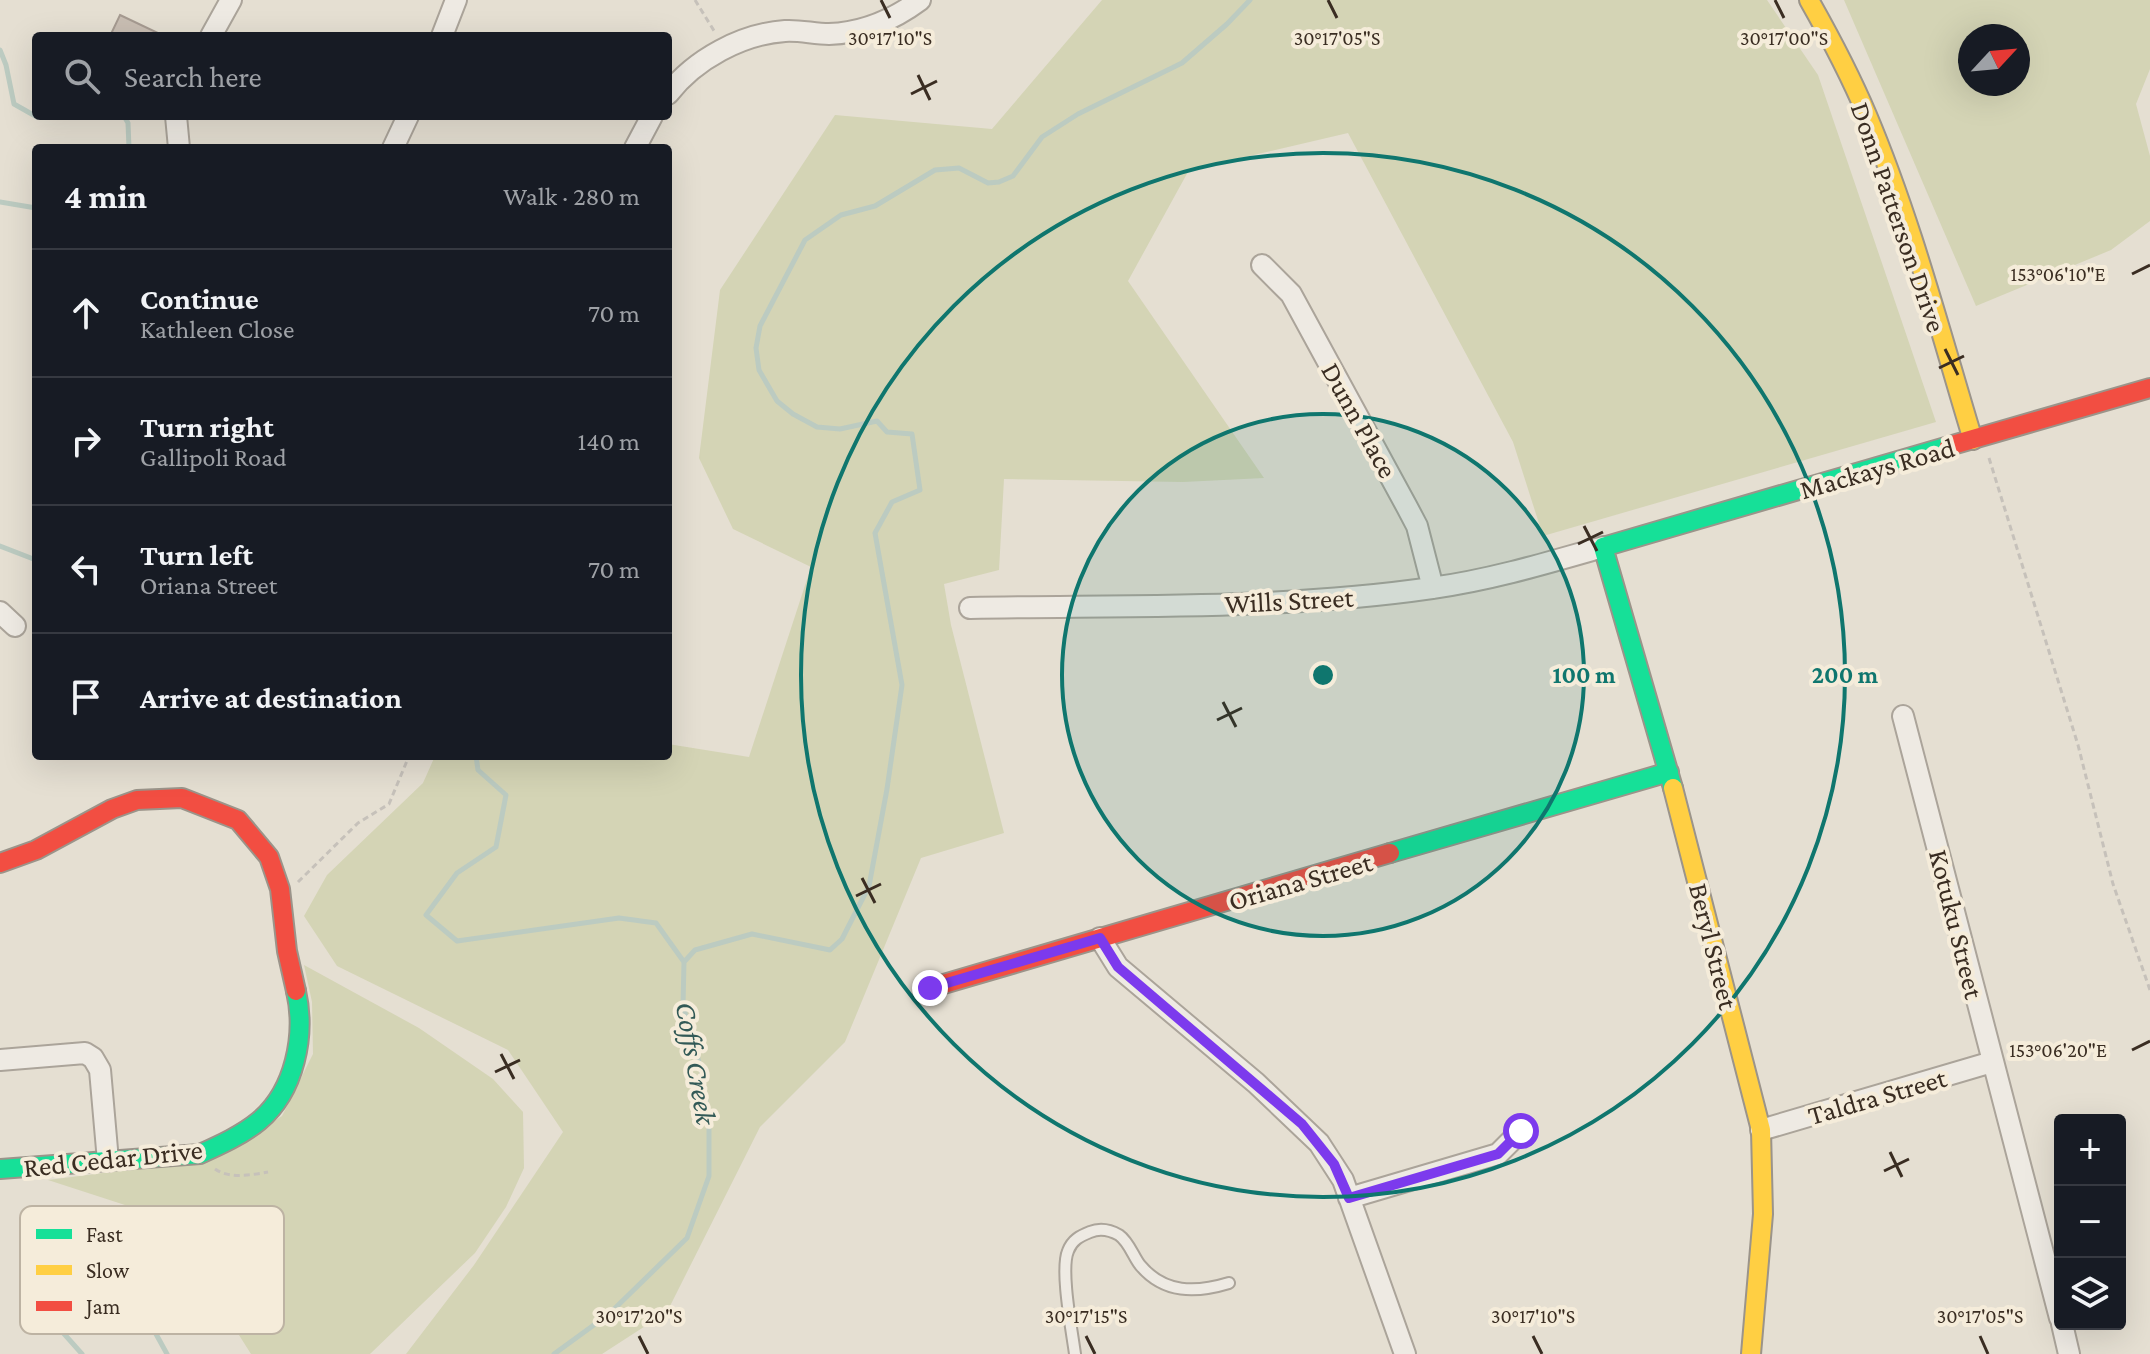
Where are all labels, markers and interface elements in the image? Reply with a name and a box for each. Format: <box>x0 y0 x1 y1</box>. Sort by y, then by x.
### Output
north arrow <box>1958 24 2030 96</box>
text: 30°17'10"S <box>848 27 932 49</box>
text: 30°17'05"S <box>1294 27 1380 49</box>
text: 30°17'00"S <box>1740 27 1828 49</box>
search box <box>32 32 672 120</box>
icon: search <box>60 54 104 98</box>
text: Search here <box>124 60 262 93</box>
street label: Donn Patterson Drive <box>1845 98 1952 336</box>
text: 4 min <box>64 178 147 215</box>
text: Walk · 280 m <box>503 182 640 211</box>
text: 153°06'10"E <box>2011 263 2106 285</box>
text: Continue <box>140 282 259 315</box>
icon: ahead <box>64 291 108 335</box>
text: 70 m <box>588 299 640 328</box>
text: Kathleen Close <box>140 315 295 344</box>
street label: Dunn Place <box>1315 357 1404 483</box>
text: Turn right <box>140 410 274 443</box>
icon: right <box>64 419 108 463</box>
text: 140 m <box>578 427 640 456</box>
street label: Mackays Road <box>1796 432 1958 505</box>
text: Gallipoli Road <box>140 443 287 472</box>
text: Turn left <box>140 538 253 571</box>
icon: left <box>64 547 108 591</box>
text: 70 m <box>588 555 640 584</box>
text: Oriana Street <box>140 571 277 600</box>
street label: Wills Street <box>1224 582 1355 619</box>
centre of rings <box>1309 661 1337 689</box>
text: 100 m <box>1552 661 1616 688</box>
text: 200 m <box>1812 661 1879 688</box>
icon: arrive <box>64 675 108 719</box>
text: Arrive at destination <box>140 681 402 714</box>
street label: Oriana Street <box>1225 846 1376 917</box>
street label: Kotuku Street <box>1923 846 1990 1003</box>
street label: Beryl Street <box>1683 880 1744 1013</box>
route end <box>912 970 948 1006</box>
water label: Coffs Creek <box>668 999 724 1129</box>
text: 153°06'20"E <box>2009 1039 2107 1061</box>
street label: Taldra Street <box>1804 1062 1951 1131</box>
route start <box>1503 1113 1539 1149</box>
map controls <box>2054 1114 2126 1330</box>
button: + <box>2054 1114 2126 1186</box>
street label: Red Cedar Drive <box>22 1134 204 1183</box>
button: − <box>2054 1186 2126 1258</box>
legend <box>20 1206 284 1334</box>
text: Fast <box>86 1222 123 1247</box>
text: Slow <box>86 1258 130 1283</box>
button: layers <box>2054 1258 2126 1330</box>
text: Jam <box>84 1294 121 1319</box>
text: 30°17'20"S <box>596 1305 682 1327</box>
text: 30°17'15"S <box>1045 1305 1127 1327</box>
text: 30°17'10"S <box>1491 1305 1575 1327</box>
text: 30°17'05"S <box>1937 1305 2023 1327</box>

